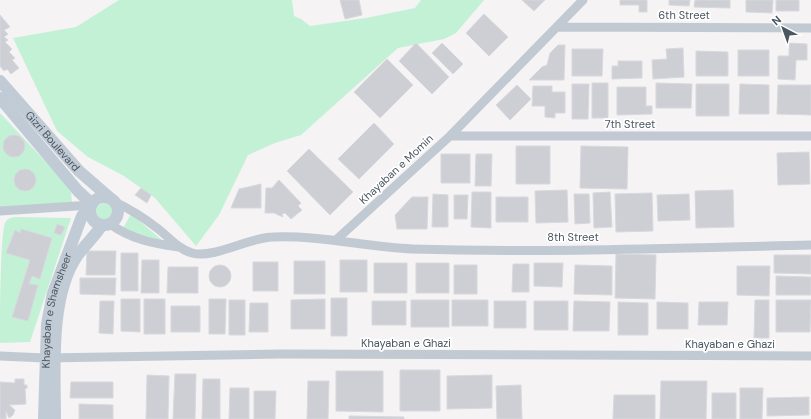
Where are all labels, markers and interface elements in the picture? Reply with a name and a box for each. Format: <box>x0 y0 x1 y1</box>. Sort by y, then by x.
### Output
street label: 6th Street <box>658 8 710 22</box>
north arrow <box>763 8 803 48</box>
text: N <box>769 13 784 28</box>
street label: Gizri Boulevard <box>22 108 83 174</box>
street label: 7th Street <box>605 117 655 131</box>
street label: Khayaban e Momin <box>356 131 436 207</box>
street label: 8th Street <box>547 230 599 244</box>
street label: Khayaban e Shamsheer <box>39 251 75 369</box>
street label: Khayaban e Ghazi <box>361 336 451 350</box>
street label: Khayaban e Ghazi <box>685 337 775 351</box>

